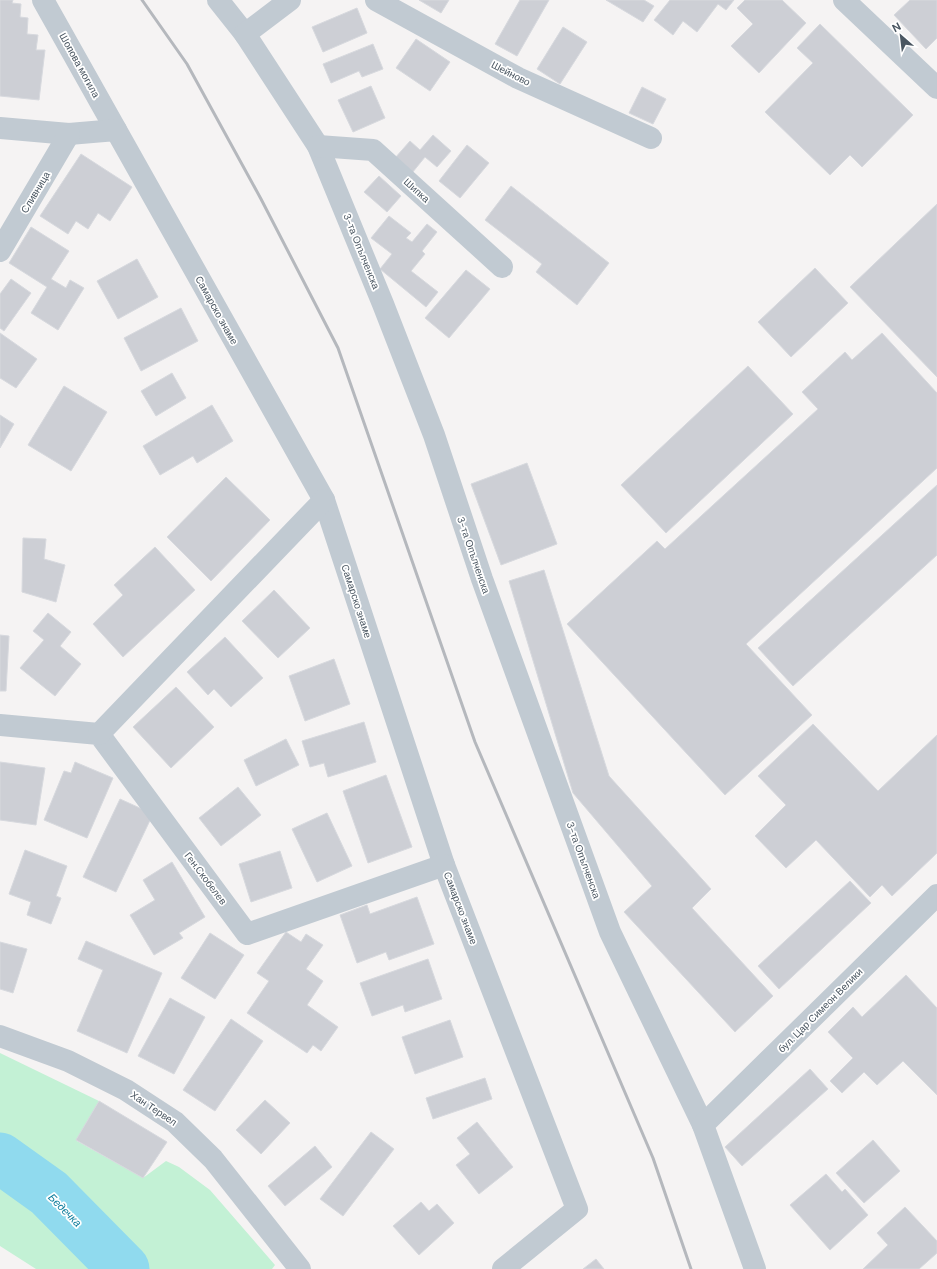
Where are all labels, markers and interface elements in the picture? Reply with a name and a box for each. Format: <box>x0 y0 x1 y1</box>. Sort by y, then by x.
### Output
north arrow <box>881 16 921 56</box>
text: N <box>889 19 903 35</box>
street label: Шопова могила <box>56 31 103 100</box>
street label: Шейново <box>489 58 533 89</box>
street label: Сливница <box>18 169 53 215</box>
street label: Шипка <box>401 175 433 206</box>
street label: 3-та Опълченска <box>340 211 383 291</box>
street label: Самарско знаме <box>192 274 241 347</box>
street label: 3-та Опълченска <box>454 515 493 596</box>
street label: Самарско знаме <box>338 563 375 640</box>
street label: 3-та Опълченска <box>564 820 604 901</box>
street label: Ген.Скобелев <box>182 849 230 907</box>
street label: Самарско знаме <box>441 870 481 947</box>
street label: бул. Цар Симеон Велики <box>775 965 865 1055</box>
street label: Хан Тервел <box>128 1088 180 1129</box>
water label: Бедечка <box>45 1190 85 1230</box>

